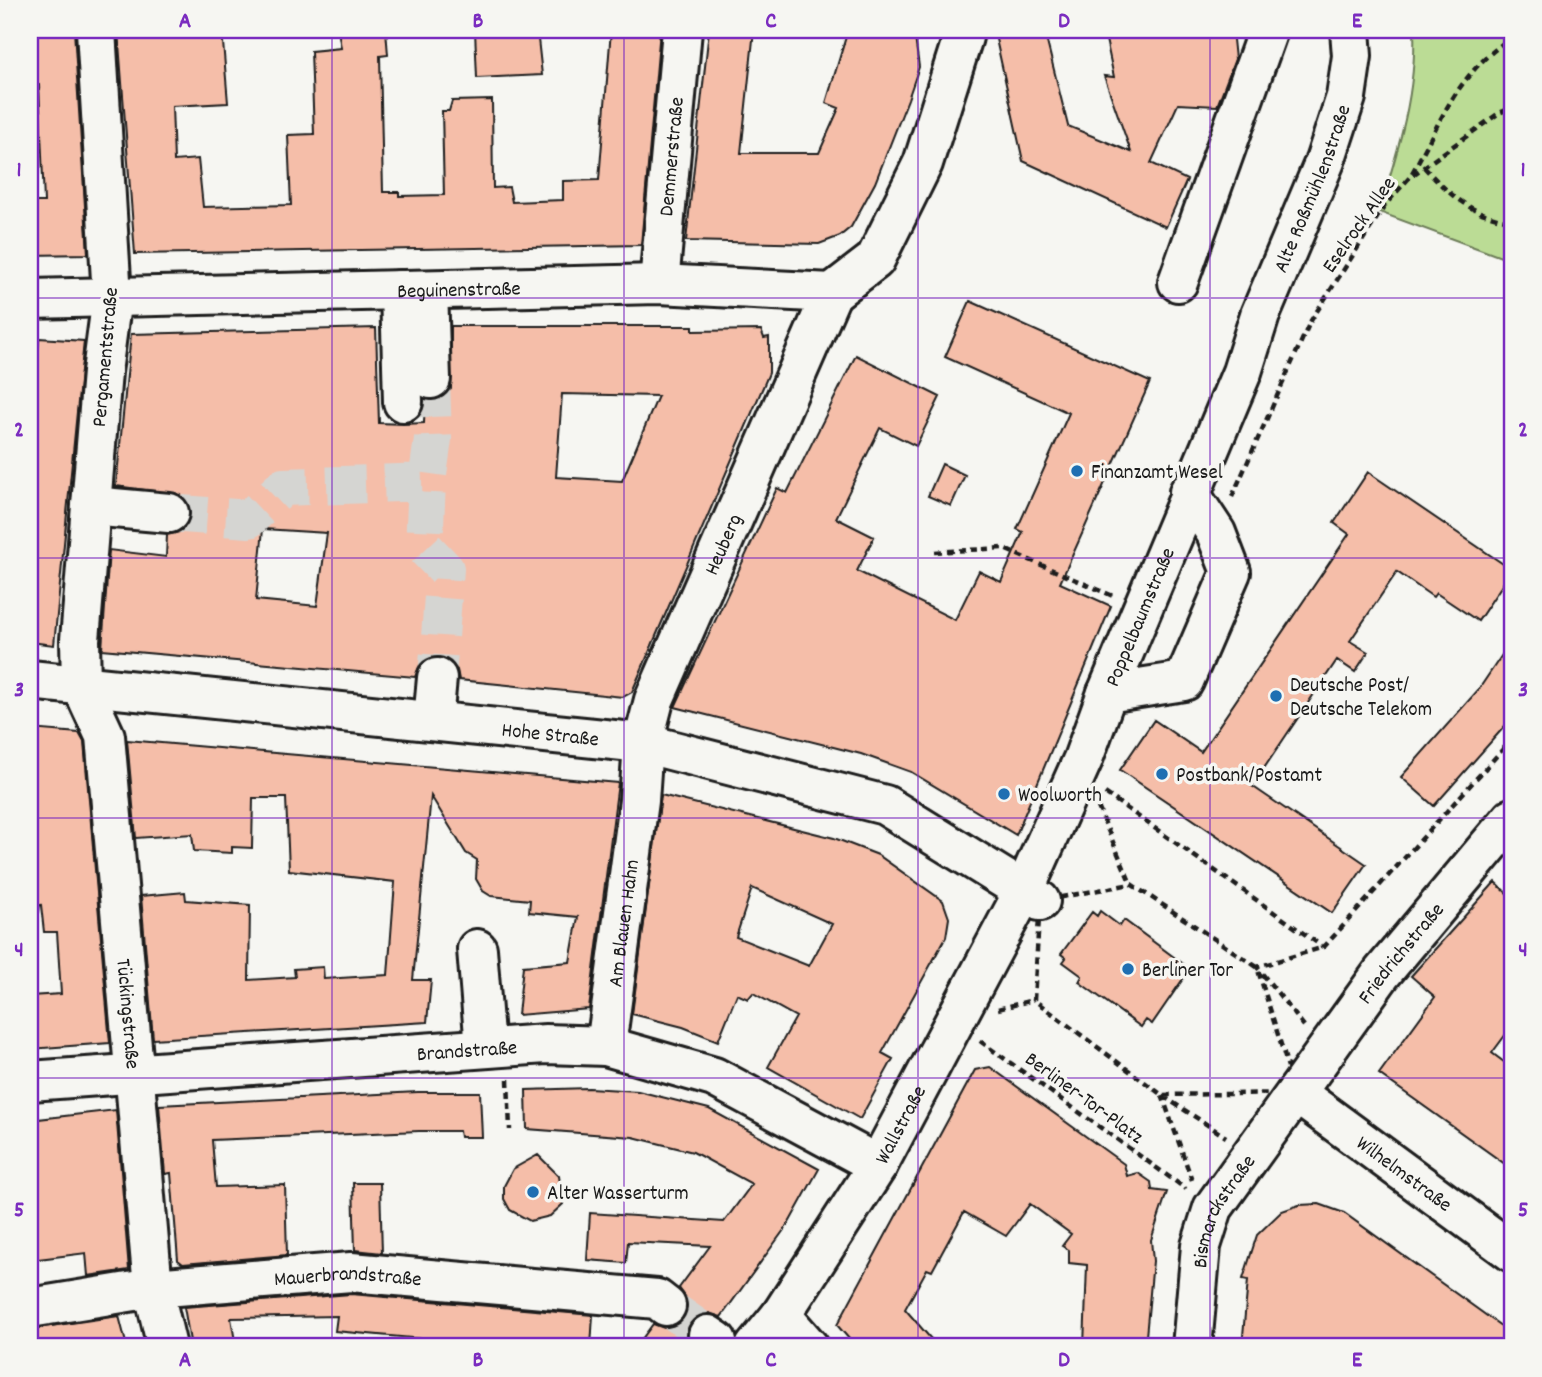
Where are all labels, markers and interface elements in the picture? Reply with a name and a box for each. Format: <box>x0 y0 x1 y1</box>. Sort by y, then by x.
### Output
text: A <box>179 6 191 39</box>
text: B <box>473 6 484 39</box>
text: C <box>765 6 777 39</box>
text: D <box>1058 6 1070 39</box>
text: E <box>1352 6 1363 39</box>
street label: Demmerstraße <box>653 96 694 218</box>
street label: Alte Roßmühlenstraße <box>1267 101 1360 278</box>
text: 1 <box>16 155 22 188</box>
text: 1 <box>1520 155 1526 188</box>
street label: Eselrock Allee <box>1316 171 1405 280</box>
street label: Beguinenstraße <box>397 275 521 308</box>
street label: Pergamentstraße <box>86 286 128 428</box>
text: 2 <box>14 415 24 448</box>
text: 2 <box>1518 415 1528 448</box>
place label: Finanzamt Wesel <box>1091 459 1223 489</box>
marker: Finanzamt Wesel <box>1069 463 1085 479</box>
street label: Heuberg <box>698 510 752 581</box>
street label: Poppelbaumstraße <box>1099 544 1184 692</box>
place label: Deutsche Post/ Deutsche Telekom <box>1290 672 1432 726</box>
text: 3 <box>14 675 24 708</box>
text: 3 <box>1518 675 1528 708</box>
marker: Deutsche Post/ Deutsche Telekom <box>1268 688 1284 704</box>
street label: Hohe Straße <box>500 717 600 756</box>
place label: Postbank/Postamt <box>1176 762 1322 792</box>
marker: Postbank/Postamt <box>1154 766 1170 782</box>
place label: Woolworth <box>1018 782 1102 812</box>
marker: Woolworth <box>996 786 1012 802</box>
street label: Am Blauen Hahn <box>602 858 649 989</box>
street label: Friedrichstraße <box>1352 897 1453 1011</box>
text: 4 <box>14 935 24 968</box>
text: 4 <box>1518 935 1528 968</box>
street label: Tückingstraße <box>106 957 146 1070</box>
place label: Berliner Tor <box>1142 957 1233 987</box>
marker: Berliner Tor <box>1120 961 1136 977</box>
street label: Brandstraße <box>416 1034 518 1071</box>
street label: Berliner-Tor-Platz <box>1018 1046 1149 1153</box>
street label: Wallstraße <box>869 1081 936 1170</box>
street label: Wilhelmstraße <box>1349 1130 1457 1221</box>
street label: Bismarckstraße <box>1187 1150 1265 1270</box>
place label: Alter Wasserturm <box>547 1180 689 1210</box>
marker: Alter Wasserturm <box>525 1184 541 1200</box>
text: 5 <box>14 1195 24 1228</box>
text: 5 <box>1518 1195 1528 1228</box>
street label: Mauerbrandstraße <box>273 1260 423 1296</box>
text: A <box>179 1345 191 1377</box>
text: B <box>473 1345 484 1377</box>
text: C <box>765 1345 777 1377</box>
text: D <box>1058 1345 1070 1377</box>
text: E <box>1352 1345 1363 1377</box>

